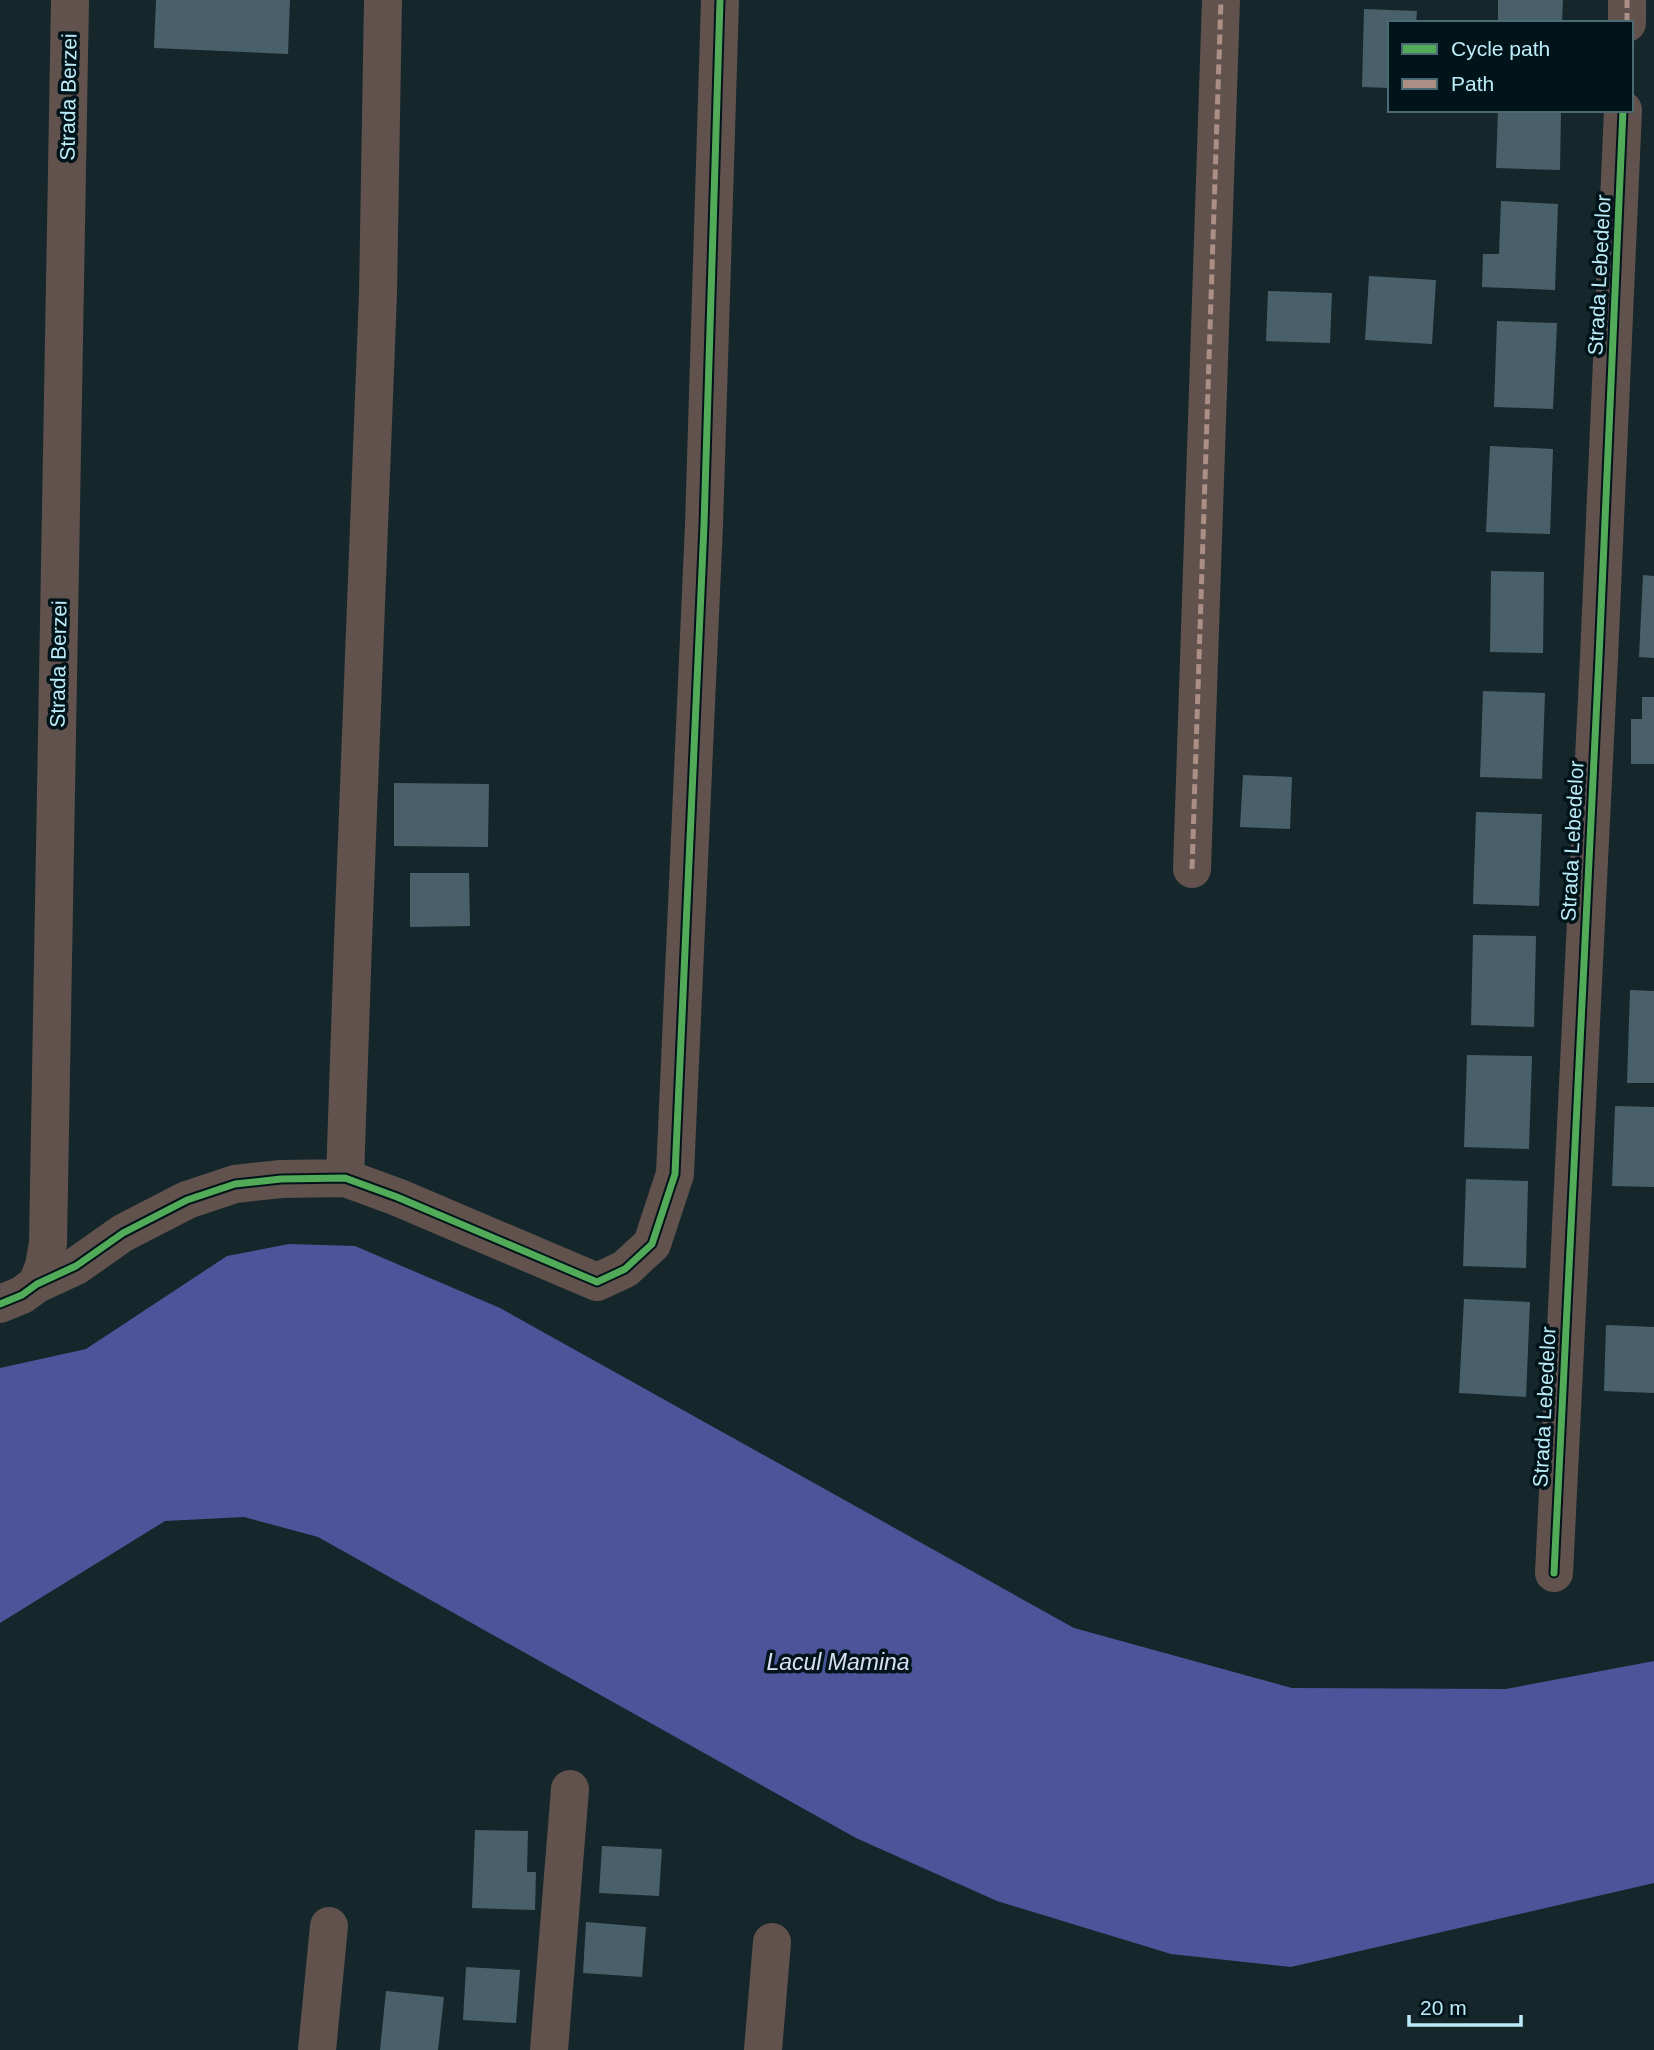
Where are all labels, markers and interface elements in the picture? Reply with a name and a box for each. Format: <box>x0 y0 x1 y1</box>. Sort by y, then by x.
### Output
legend <box>1388 21 1633 112</box>
street label: Strada Berzei <box>55 33 81 161</box>
text: Cycle path <box>1451 37 1550 60</box>
text: Path <box>1451 72 1494 95</box>
street label: Strada Lebedelor <box>1583 194 1615 356</box>
street label: Strada Berzei <box>45 600 71 728</box>
street label: Strada Lebedelor <box>1556 760 1588 922</box>
street label: Strada Lebedelor <box>1528 1326 1560 1488</box>
water label: Lacul Mamina <box>766 1649 910 1675</box>
scale bar <box>1409 1983 1521 2027</box>
text: 20 m <box>1420 1996 1467 2019</box>

